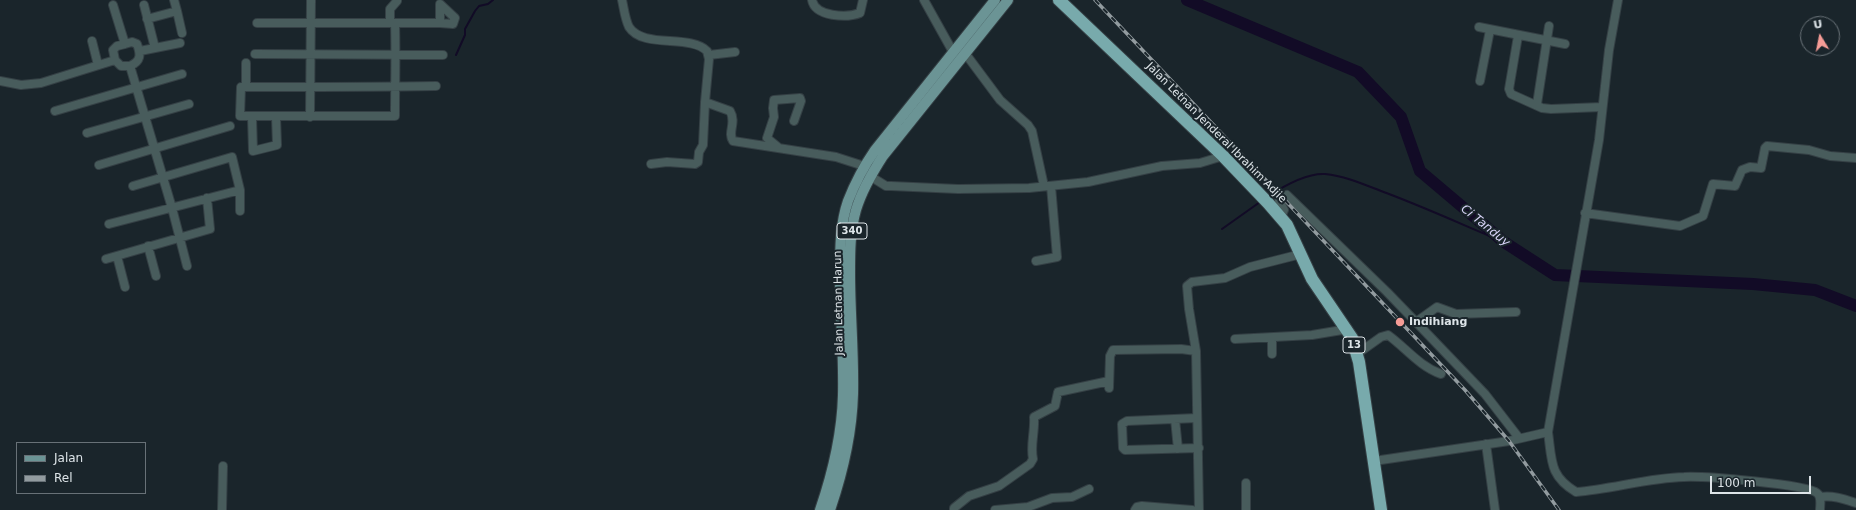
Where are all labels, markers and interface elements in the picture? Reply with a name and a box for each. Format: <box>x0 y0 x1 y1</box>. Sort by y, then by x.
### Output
north arrow <box>1800 16 1840 56</box>
text: U <box>1812 17 1824 32</box>
street label: Jalan Letnan Jenderal Ibrahim Adjie <box>1143 60 1289 206</box>
water label: Ci Tanduy <box>1458 202 1512 250</box>
road number: 340 <box>837 223 867 239</box>
street label: Jalan Letnan Harun <box>831 250 847 356</box>
place label: Indihiang <box>1409 315 1467 329</box>
marker: Indihiang <box>1394 316 1406 328</box>
road number: 13 <box>1343 337 1365 353</box>
legend <box>16 442 146 494</box>
text: Jalan <box>54 451 83 465</box>
scale bar <box>1712 468 1813 494</box>
text: Rel <box>54 471 73 485</box>
text: 100 m <box>1717 476 1755 490</box>

